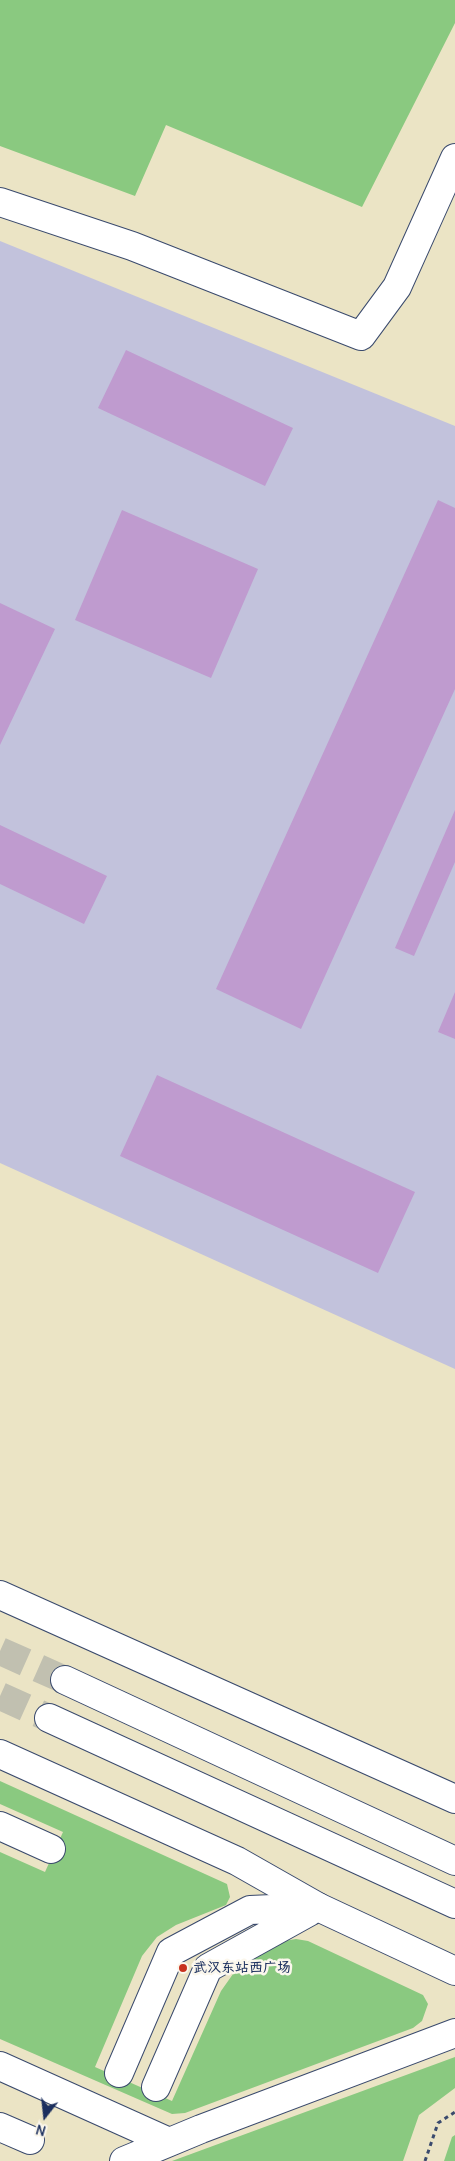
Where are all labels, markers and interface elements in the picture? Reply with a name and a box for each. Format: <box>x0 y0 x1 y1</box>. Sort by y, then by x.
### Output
place label: 武汉东站西广场 <box>193 1960 291 1976</box>
marker: 武汉东站西广场 <box>177 1962 189 1974</box>
north arrow <box>20 2091 70 2141</box>
text: N <box>34 2120 48 2140</box>

